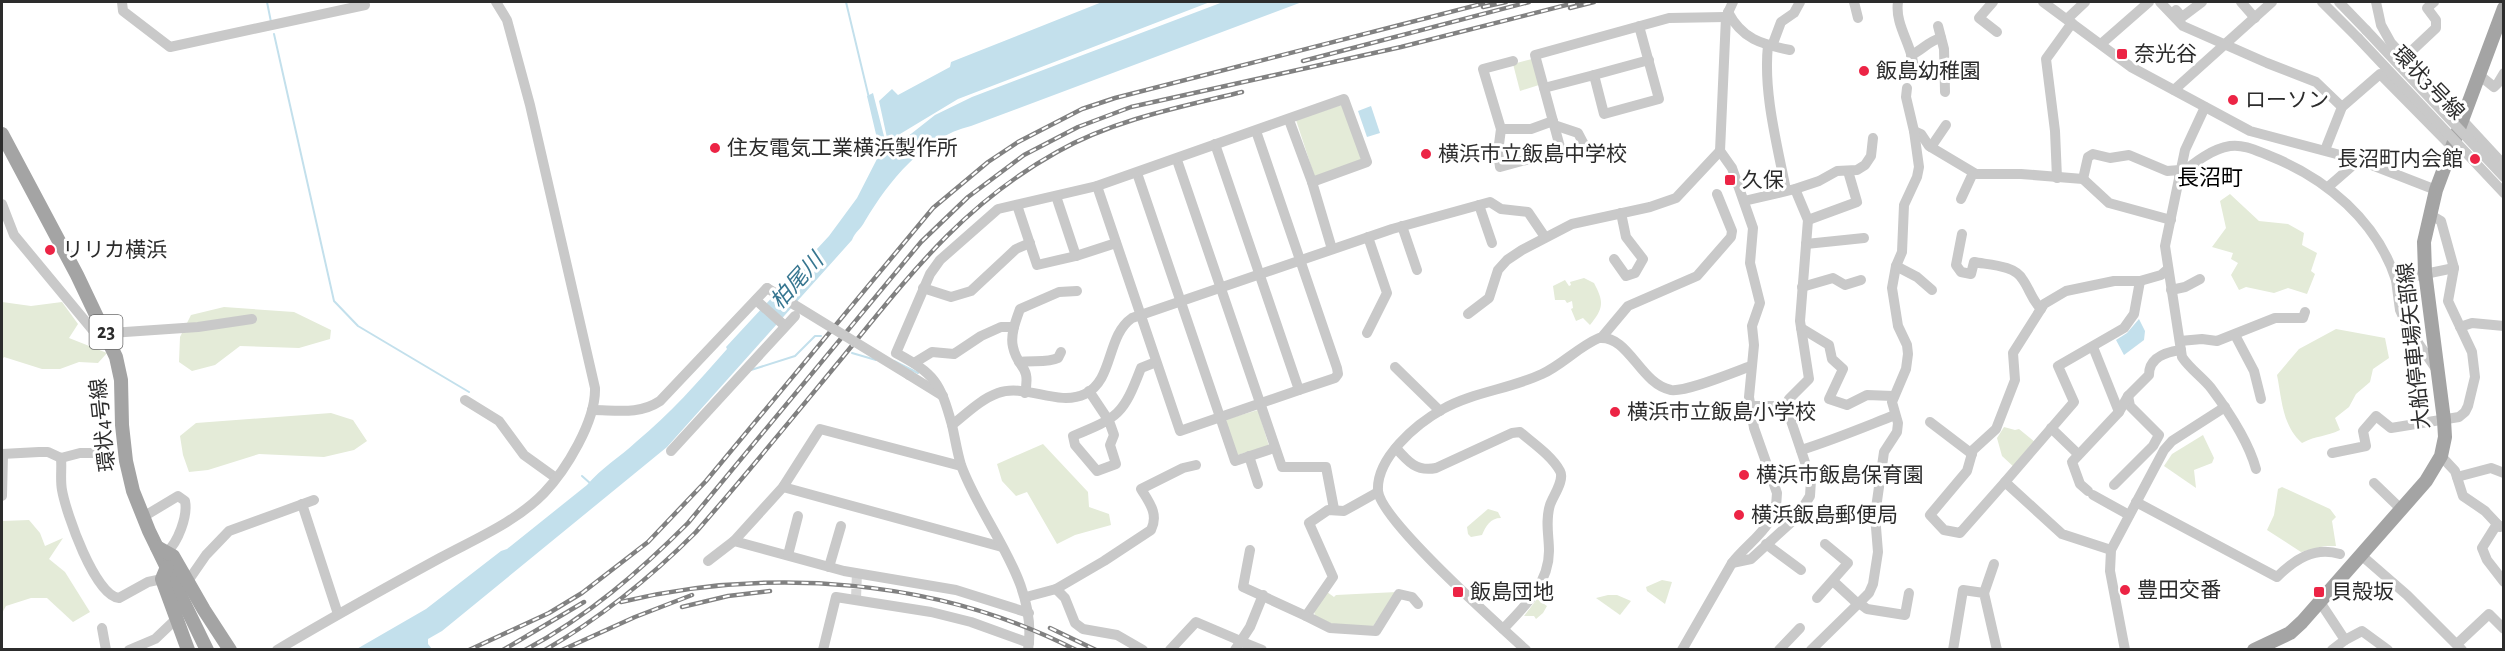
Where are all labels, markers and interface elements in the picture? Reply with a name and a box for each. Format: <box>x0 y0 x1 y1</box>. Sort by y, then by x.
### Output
street label: 環状3号線 <box>2388 42 2468 124</box>
place label: 奈光谷 <box>2134 43 2197 65</box>
marker: 奈光谷 <box>2115 47 2129 61</box>
place label: 飯島幼稚園 <box>1876 60 1981 82</box>
marker: 飯島幼稚園 <box>1857 64 1871 78</box>
place label: ローソン <box>2245 90 2329 111</box>
marker: ローソン <box>2226 93 2240 107</box>
place label: 住友電気工業横浜製作所 <box>727 137 958 159</box>
marker: 住友電気工業横浜製作所 <box>708 141 722 155</box>
place label: 横浜市立飯島中学校 <box>1438 143 1627 165</box>
marker: 横浜市立飯島中学校 <box>1419 147 1433 161</box>
place label: 長沼町内会館 <box>2337 148 2463 170</box>
marker: 長沼町内会館 <box>2468 152 2482 166</box>
district label: 長沼町 <box>2177 166 2243 189</box>
place label: 久保 <box>1742 169 1784 191</box>
marker: 久保 <box>1723 173 1737 187</box>
place label: リリカ横浜 <box>62 239 167 261</box>
marker: リリカ横浜 <box>43 243 57 257</box>
water label: 柏尾川 <box>766 247 829 313</box>
street label: 大船停車場矢部線 <box>2394 261 2433 431</box>
road number: 23 <box>90 315 122 349</box>
street label: 環状4号線 <box>87 377 118 473</box>
place label: 横浜市立飯島小学校 <box>1627 401 1816 423</box>
marker: 横浜市立飯島小学校 <box>1608 405 1622 419</box>
place label: 横浜市飯島保育園 <box>1756 464 1924 486</box>
marker: 横浜市飯島保育園 <box>1737 468 1751 482</box>
place label: 横浜飯島郵便局 <box>1751 504 1898 526</box>
marker: 横浜飯島郵便局 <box>1732 508 1746 522</box>
place label: 豊田交番 <box>2137 579 2221 601</box>
place label: 飯島団地 <box>1470 581 1554 603</box>
place label: 貝殻坂 <box>2331 581 2394 603</box>
marker: 豊田交番 <box>2118 583 2132 597</box>
marker: 飯島団地 <box>1451 585 1465 599</box>
marker: 貝殻坂 <box>2312 585 2326 599</box>

